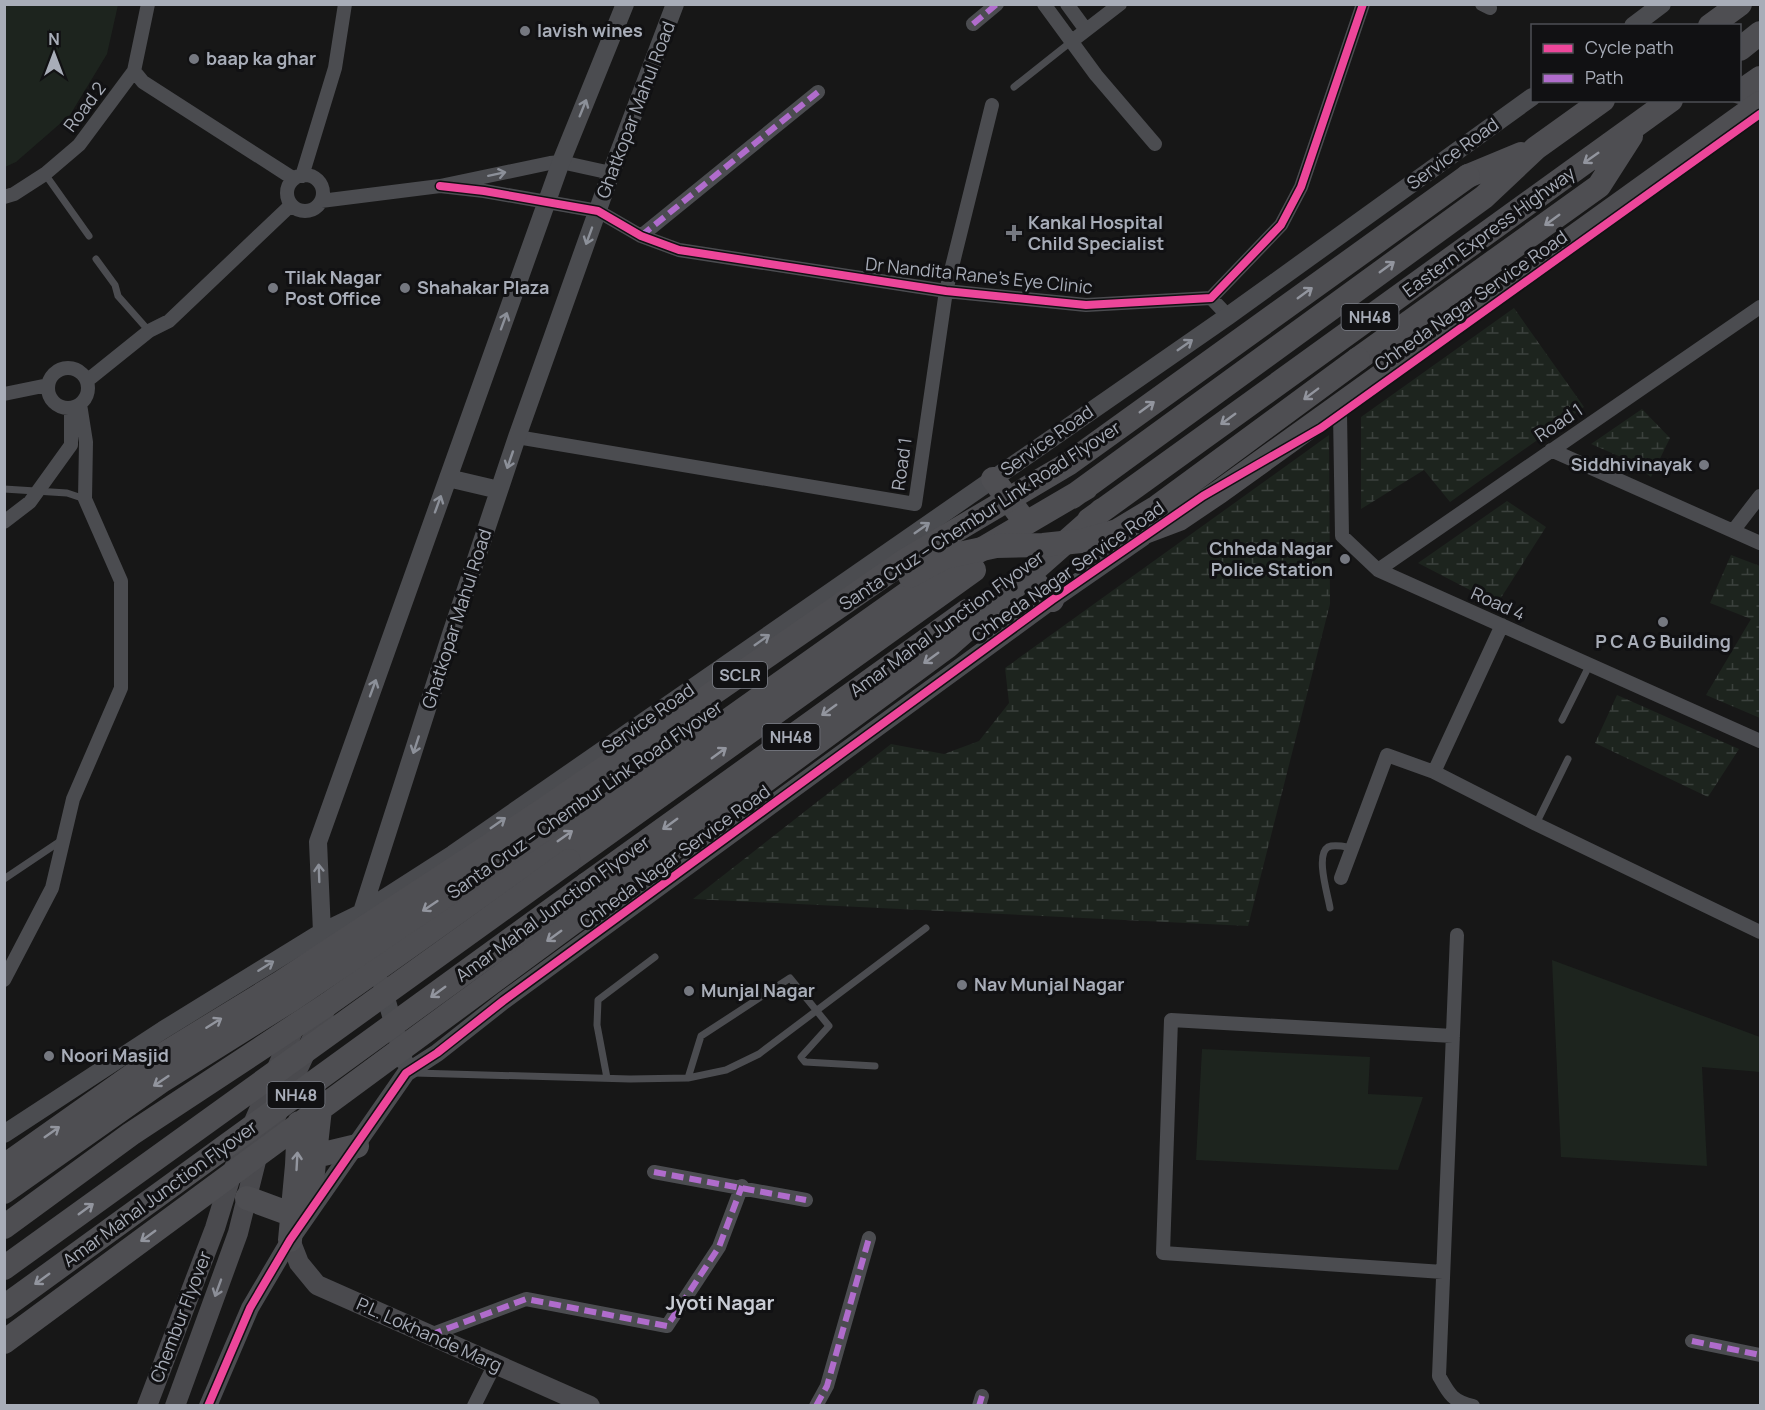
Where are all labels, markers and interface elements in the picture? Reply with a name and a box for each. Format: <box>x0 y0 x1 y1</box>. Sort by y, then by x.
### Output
place label: lavish wines <box>537 18 643 42</box>
street label: Ghatkopar Mahul Road <box>590 18 680 202</box>
north arrow <box>24 24 84 84</box>
marker: lavish wines <box>518 24 532 38</box>
legend <box>1531 24 1741 102</box>
text: N <box>48 28 60 50</box>
text: Cycle path <box>1585 35 1674 59</box>
place label: baap ka ghar <box>206 46 316 70</box>
marker: baap ka ghar <box>187 52 201 66</box>
text: Path <box>1585 65 1623 89</box>
street label: Road 2 <box>58 77 111 136</box>
one-way arrow <box>578 99 589 118</box>
street label: Service Road <box>1402 112 1503 195</box>
one-way arrow <box>1583 152 1599 165</box>
street label: Eastern Express Highway <box>1397 160 1580 302</box>
one-way arrow <box>487 168 506 179</box>
place label: Kankal Hospital Child Specialist <box>1028 210 1164 255</box>
one-way arrow <box>1544 214 1560 226</box>
marker: Kankal Hospital Child Specialist <box>1005 224 1023 242</box>
street label: Chheda Nagar Service Road <box>1369 224 1572 376</box>
one-way arrow <box>583 227 594 245</box>
street label: Dr Nandita Rane's Eye Clinic <box>864 251 1094 299</box>
one-way arrow <box>1379 261 1395 273</box>
place label: Tilak Nagar Post Office <box>285 265 382 310</box>
place label: Shahakar Plaza <box>417 275 549 299</box>
marker: Tilak Nagar Post Office <box>266 281 280 295</box>
marker: Shahakar Plaza <box>398 281 412 295</box>
one-way arrow <box>1297 287 1313 299</box>
road number: NH48 <box>1342 304 1398 330</box>
one-way arrow <box>499 312 510 331</box>
one-way arrow <box>1177 339 1193 351</box>
one-way arrow <box>1303 387 1319 400</box>
street label: Road 1 <box>1530 397 1587 447</box>
street label: Service Road <box>995 399 1098 481</box>
one-way arrow <box>1139 401 1155 413</box>
one-way arrow <box>1220 413 1236 425</box>
street label: Santa Cruz – Chembur Link Road Flyover <box>834 415 1125 615</box>
street label: Road 1 <box>885 436 917 492</box>
one-way arrow <box>503 450 514 469</box>
place label: Siddhivinayak <box>1571 452 1693 476</box>
marker: Siddhivinayak <box>1697 458 1711 472</box>
one-way arrow <box>434 495 445 514</box>
street label: Chheda Nagar Service Road <box>966 495 1169 647</box>
one-way arrow <box>913 522 929 534</box>
street label: Ghatkopar Mahul Road <box>416 526 496 712</box>
place label: Chheda Nagar Police Station <box>1209 536 1333 581</box>
street label: Amar Mahal Junction Flyover <box>844 544 1049 702</box>
marker: Chheda Nagar Police Station <box>1338 552 1352 566</box>
street label: Road 4 <box>1468 581 1529 626</box>
marker: P C A G Building <box>1656 615 1670 629</box>
place label: P C A G Building <box>1595 629 1731 653</box>
one-way arrow <box>753 634 769 646</box>
one-way arrow <box>923 652 939 665</box>
road number: SCLR <box>713 662 767 688</box>
street label: Service Road <box>596 677 699 759</box>
one-way arrow <box>368 679 379 698</box>
street label: Santa Cruz – Chembur Link Road Flyover <box>442 694 727 904</box>
one-way arrow <box>821 704 837 716</box>
road number: NH48 <box>762 724 820 750</box>
one-way arrow <box>409 735 420 754</box>
one-way arrow <box>711 747 727 759</box>
street label: Chheda Nagar Service Road <box>574 779 775 934</box>
one-way arrow <box>489 817 506 829</box>
one-way arrow <box>663 818 679 830</box>
street label: Amar Mahal Junction Flyover <box>450 829 655 987</box>
one-way arrow <box>556 830 572 842</box>
one-way arrow <box>314 864 325 884</box>
one-way arrow <box>422 900 439 912</box>
one-way arrow <box>546 930 562 942</box>
one-way arrow <box>257 960 274 972</box>
place label: Nav Munjal Nagar <box>974 972 1125 996</box>
place label: Munjal Nagar <box>701 978 815 1002</box>
marker: Nav Munjal Nagar <box>955 978 969 992</box>
marker: Munjal Nagar <box>682 984 696 998</box>
one-way arrow <box>430 986 446 998</box>
one-way arrow <box>205 1017 222 1029</box>
place label: Noori Masjid <box>61 1043 169 1067</box>
marker: Noori Masjid <box>42 1049 56 1063</box>
one-way arrow <box>153 1075 170 1087</box>
road number: NH48 <box>268 1082 324 1108</box>
street label: Amar Mahal Junction Flyover <box>57 1114 262 1272</box>
one-way arrow <box>44 1126 60 1138</box>
one-way arrow <box>292 1152 303 1172</box>
one-way arrow <box>78 1203 94 1215</box>
one-way arrow <box>140 1230 156 1243</box>
street label: Chembur Flyover <box>144 1247 216 1386</box>
one-way arrow <box>34 1273 50 1286</box>
one-way arrow <box>212 1278 223 1297</box>
district label: Jyoti Nagar <box>665 1289 775 1316</box>
street label: P.L. Lokhande Marg <box>353 1291 506 1377</box>

